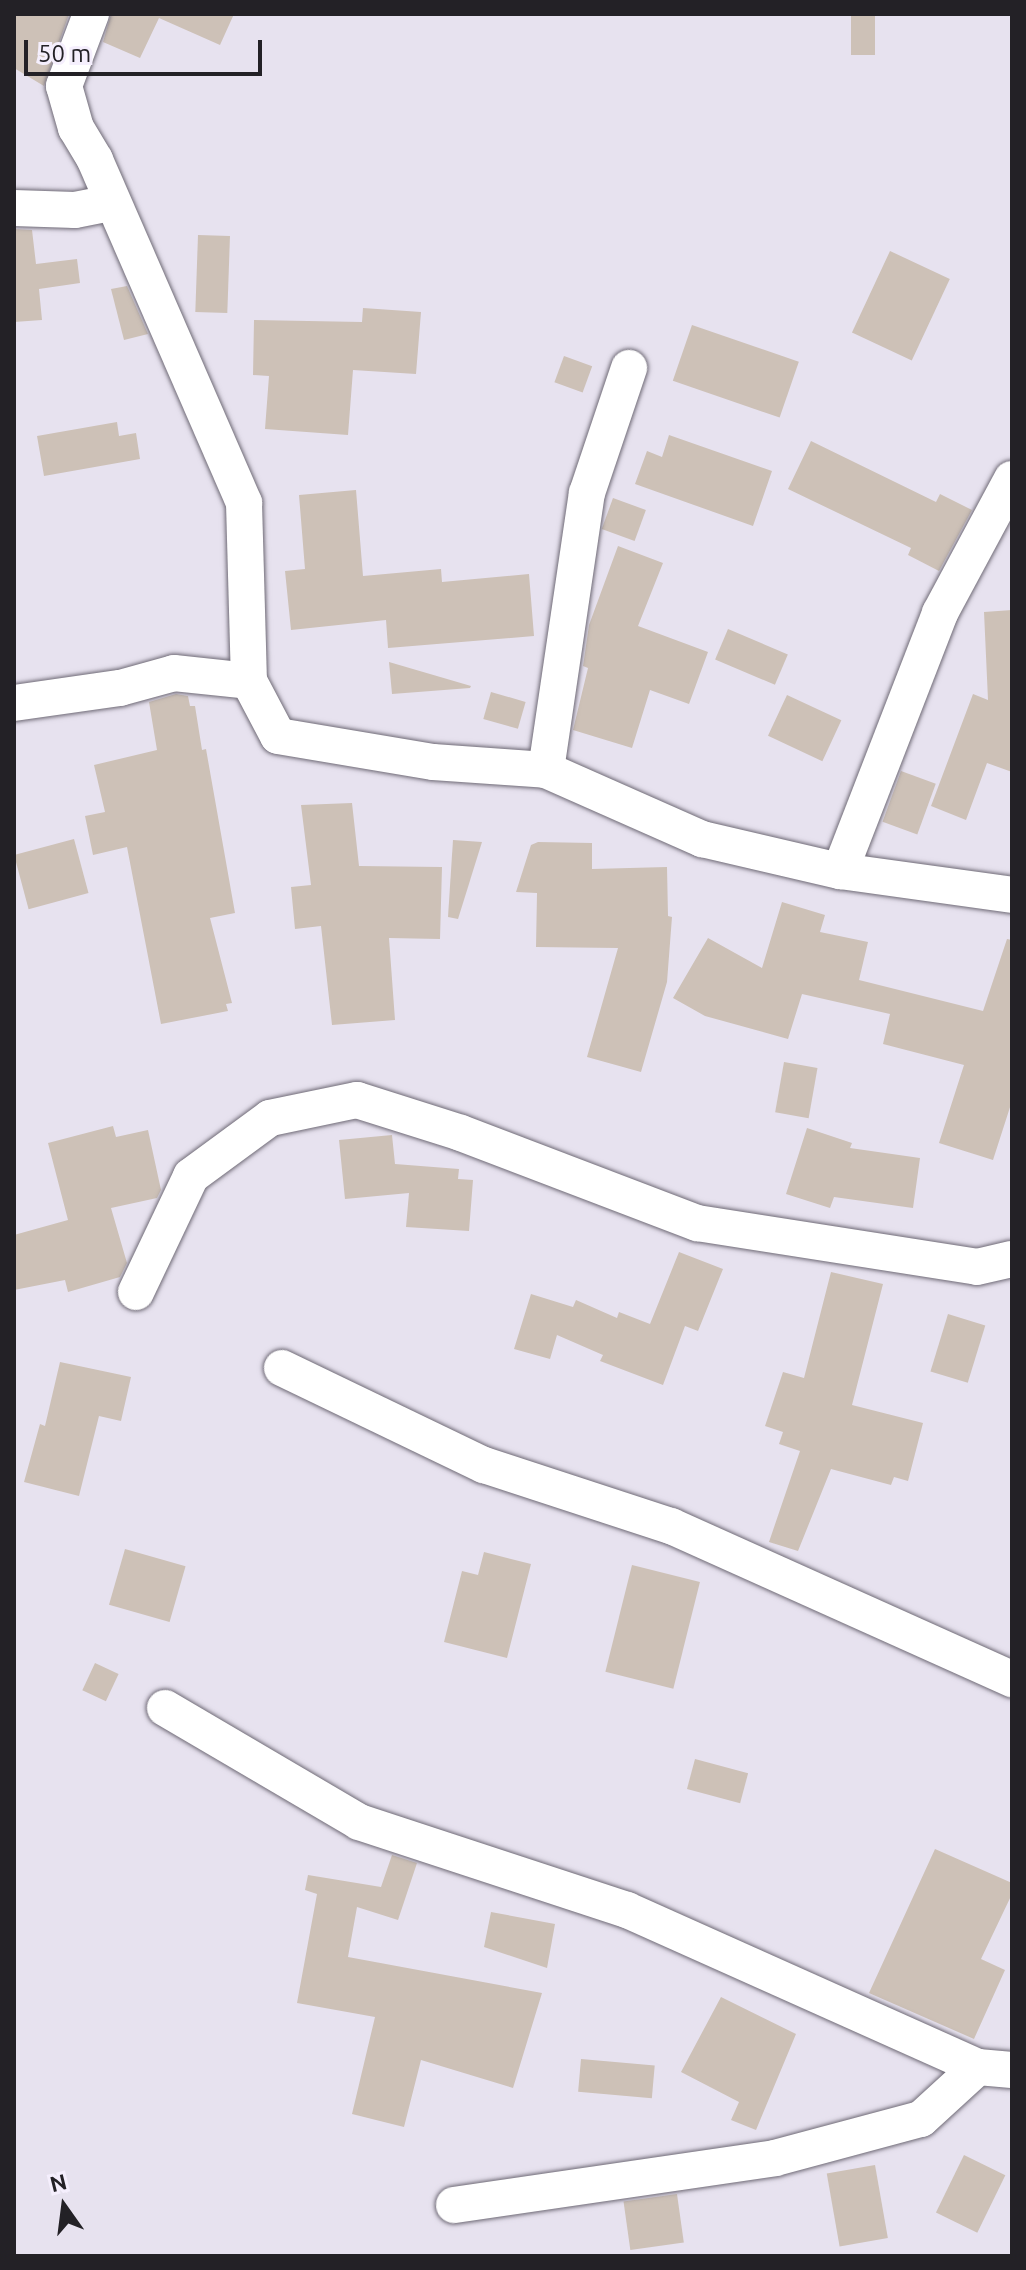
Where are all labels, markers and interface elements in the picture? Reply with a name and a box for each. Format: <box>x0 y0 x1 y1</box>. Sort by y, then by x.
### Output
scale bar <box>28 24 266 74</box>
text: 50 m <box>38 40 91 67</box>
north arrow <box>24 2166 104 2246</box>
text: N <box>47 2168 69 2196</box>

